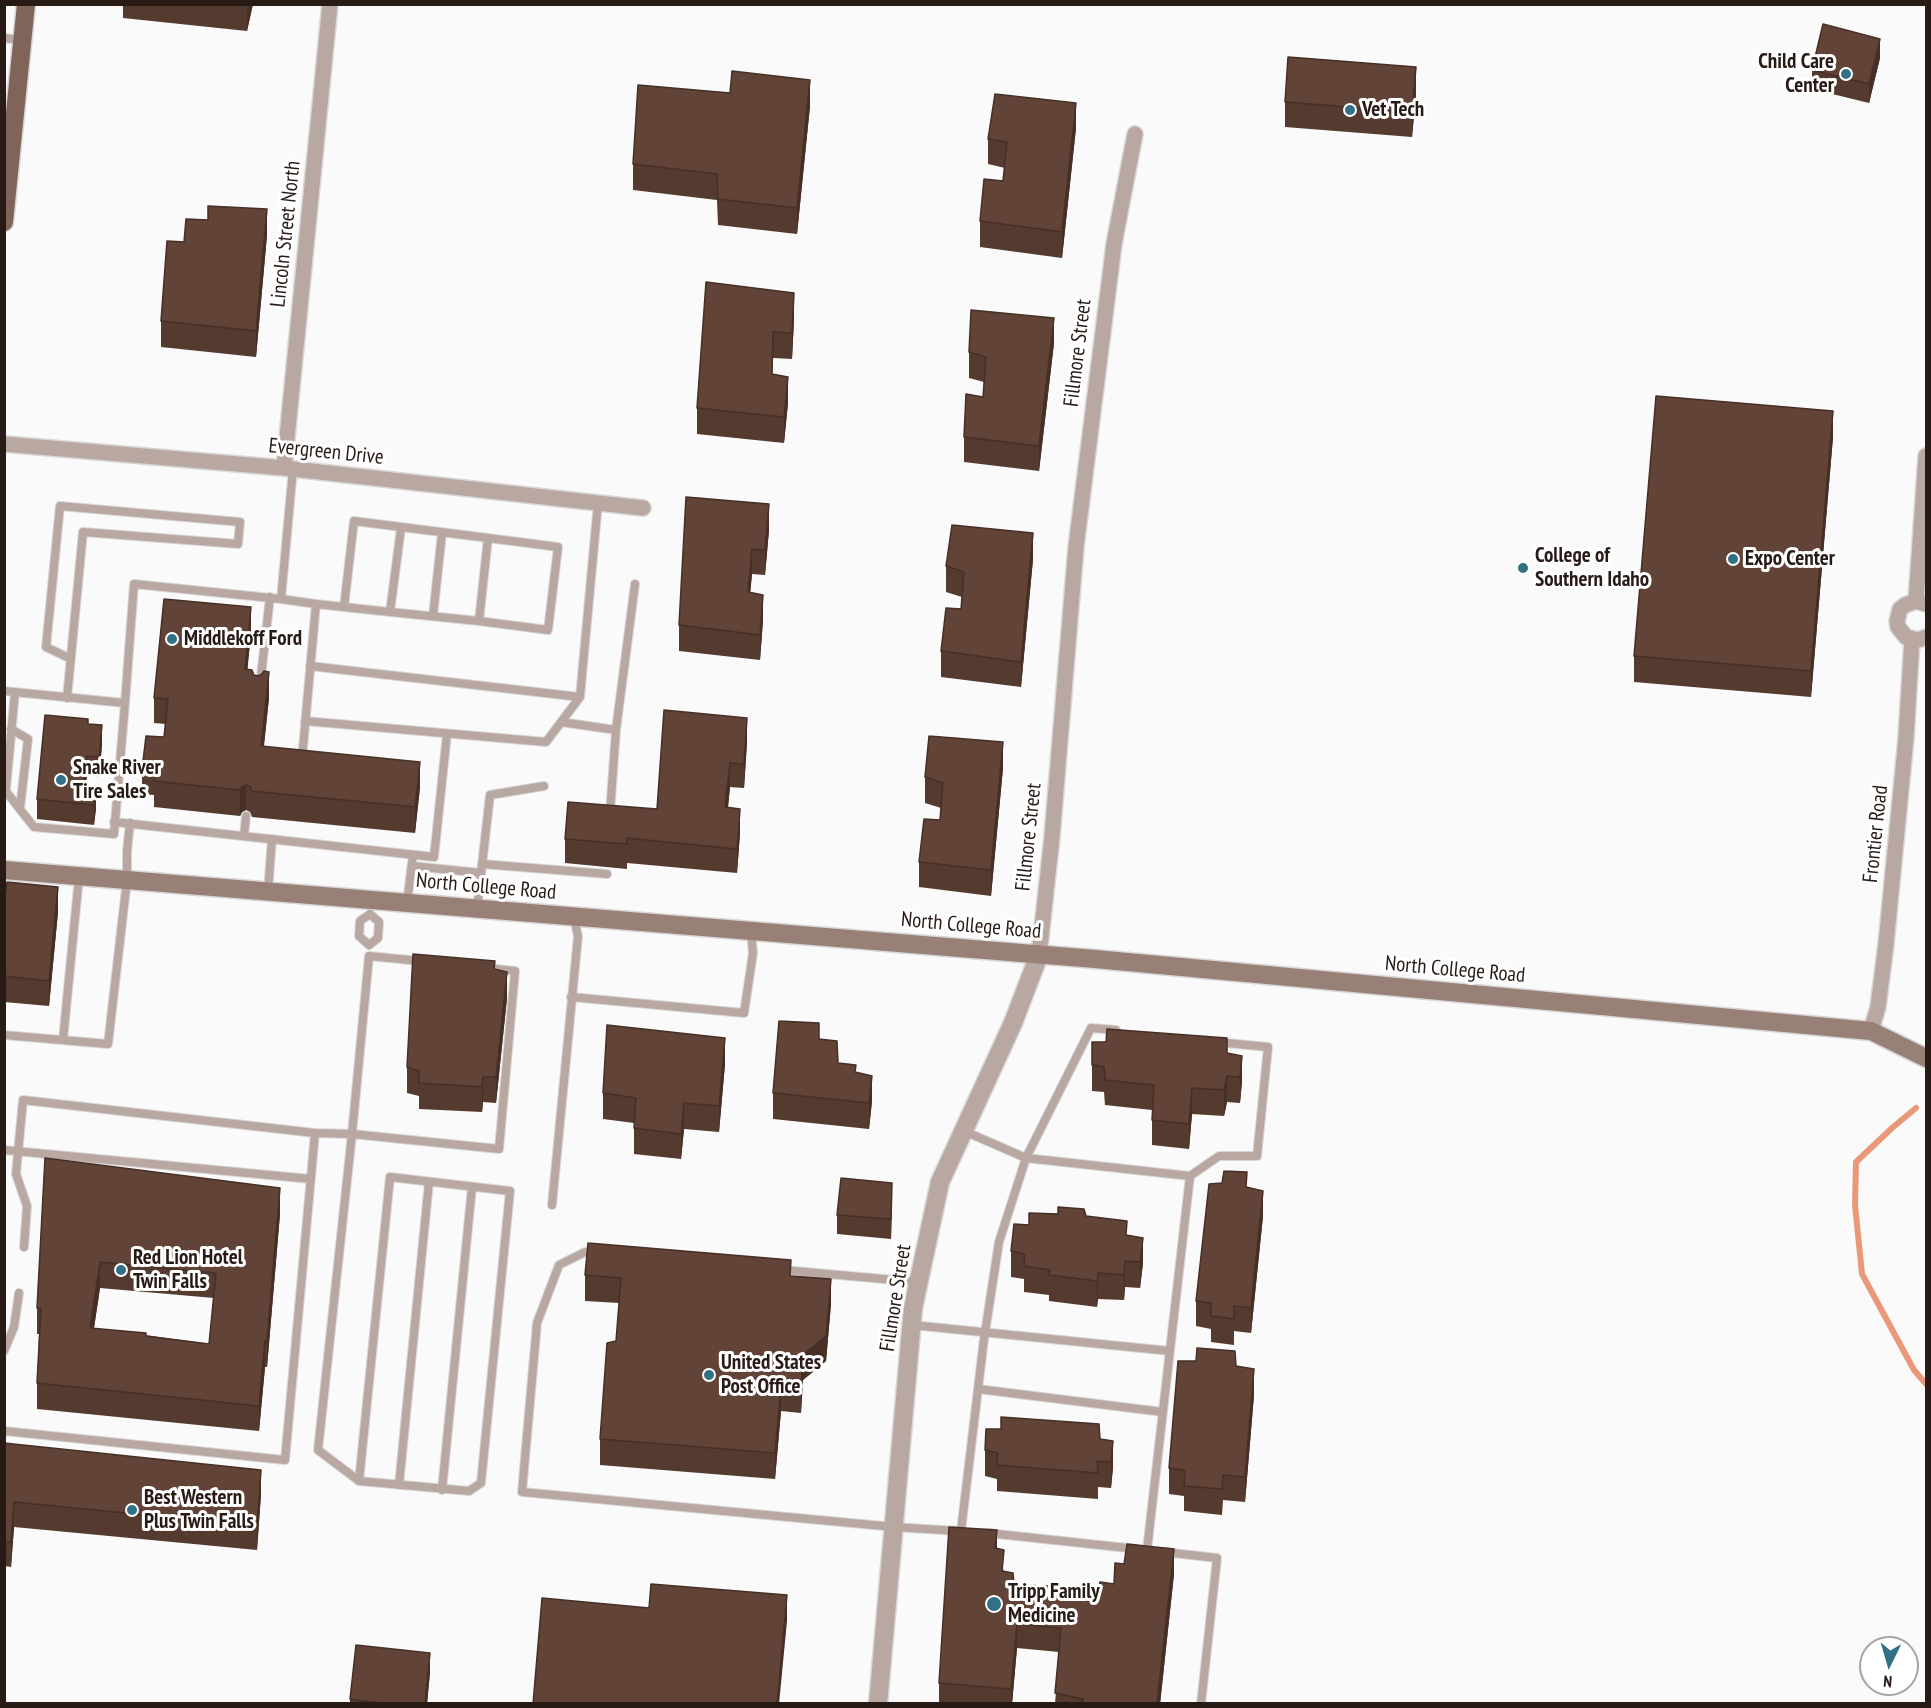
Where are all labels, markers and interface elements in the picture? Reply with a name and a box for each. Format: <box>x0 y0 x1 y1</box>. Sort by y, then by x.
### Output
place label: Child Care Center <box>1758 49 1834 99</box>
marker: Child Care Center <box>1839 67 1853 81</box>
place label: Vet Tech <box>1362 97 1424 123</box>
marker: Vet Tech <box>1343 103 1357 117</box>
street label: Lincoln Street North <box>266 160 306 308</box>
street label: Fillmore Street <box>1059 298 1097 408</box>
street label: Evergreen Drive <box>267 433 385 471</box>
place label: College of Southern Idaho <box>1535 543 1649 593</box>
place label: Expo Center <box>1745 546 1835 572</box>
marker: Expo Center <box>1726 552 1740 566</box>
marker: College of Southern Idaho <box>1516 561 1530 575</box>
place label: Middlekoff Ford <box>184 626 302 652</box>
marker: Middlekoff Ford <box>165 632 179 646</box>
place label: Snake River Tire Sales <box>73 755 161 805</box>
marker: Snake River Tire Sales <box>54 773 68 787</box>
street label: Fillmore Street <box>1011 782 1047 892</box>
street label: Frontier Road <box>1858 784 1894 884</box>
street label: North College Road <box>415 868 557 906</box>
street label: North College Road <box>900 907 1042 945</box>
street label: North College Road <box>1384 951 1526 989</box>
street label: Fillmore Street <box>875 1243 917 1353</box>
place label: Red Lion Hotel Twin Falls <box>133 1245 243 1295</box>
marker: Red Lion Hotel Twin Falls <box>114 1263 128 1277</box>
place label: United States Post Office <box>721 1350 821 1400</box>
marker: United States Post Office <box>702 1368 716 1382</box>
place label: Best Western Plus Twin Falls <box>144 1485 254 1535</box>
marker: Best Western Plus Twin Falls <box>125 1503 139 1517</box>
place label: Tripp Family Medicine <box>1008 1579 1100 1629</box>
marker: Tripp Family Medicine <box>985 1595 1003 1613</box>
north arrow <box>1859 1636 1919 1696</box>
text: N <box>1882 1672 1893 1692</box>

